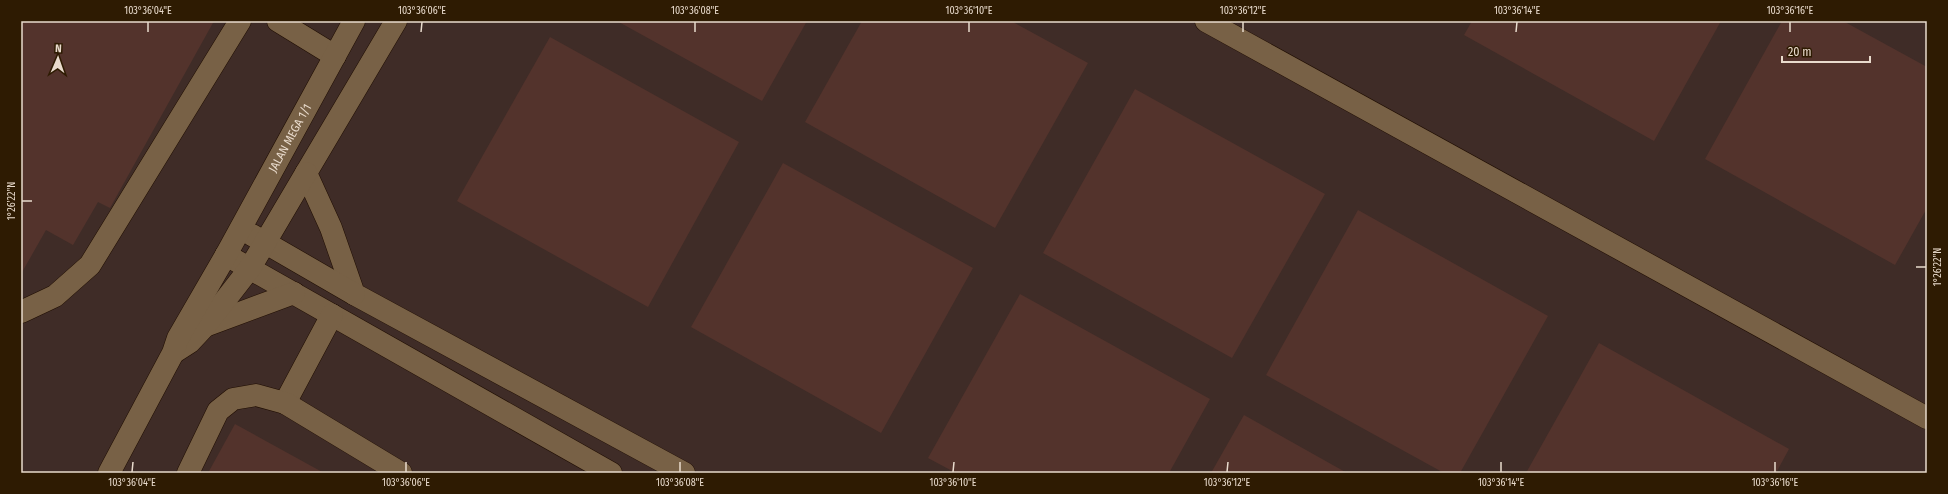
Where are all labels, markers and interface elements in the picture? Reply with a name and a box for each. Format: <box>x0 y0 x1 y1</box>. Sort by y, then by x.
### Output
text: 103°36'04"E <box>124 5 172 17</box>
text: 103°36'06"E <box>398 5 446 17</box>
text: 103°36'08"E <box>671 5 719 17</box>
text: 103°36'10"E <box>946 5 993 17</box>
text: 103°36'12"E <box>1220 5 1266 17</box>
text: 103°36'14"E <box>1494 5 1540 17</box>
text: 103°36'16"E <box>1767 5 1814 17</box>
north arrow <box>38 38 78 78</box>
scale bar <box>1782 38 1870 64</box>
text: N <box>55 42 62 55</box>
text: 20 m <box>1788 45 1812 59</box>
street label: JALAN MEGA 1/1 <box>266 101 314 175</box>
text: 1°26'22"N <box>6 182 18 220</box>
text: 1°26'22"N <box>1932 248 1944 286</box>
text: 103°36'04"E <box>108 477 156 489</box>
text: 103°36'06"E <box>382 477 430 489</box>
text: 103°36'08"E <box>656 477 704 489</box>
text: 103°36'10"E <box>930 477 977 489</box>
text: 103°36'12"E <box>1204 477 1250 489</box>
text: 103°36'14"E <box>1478 477 1524 489</box>
text: 103°36'16"E <box>1752 477 1799 489</box>

